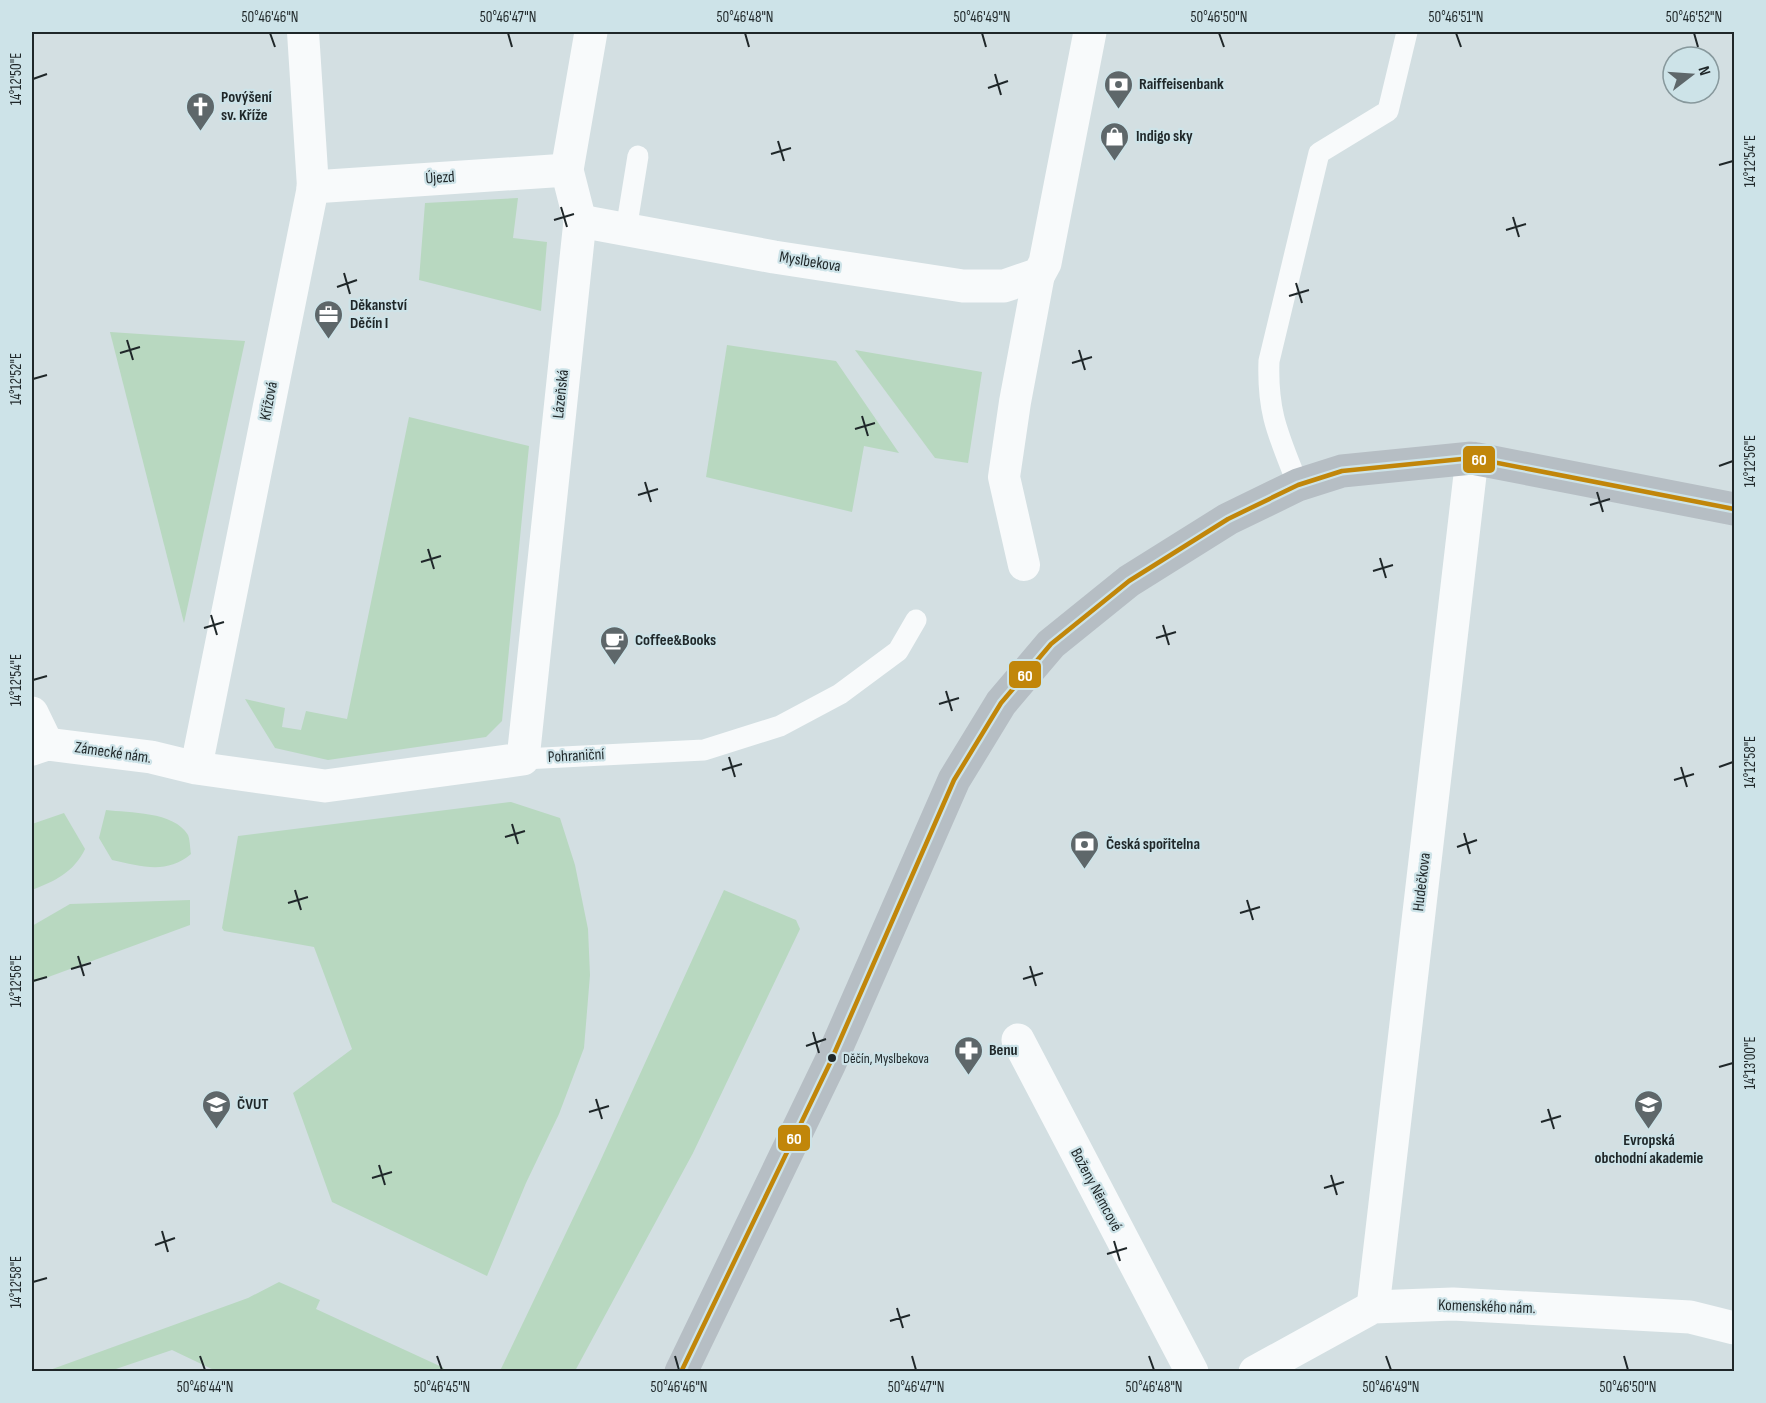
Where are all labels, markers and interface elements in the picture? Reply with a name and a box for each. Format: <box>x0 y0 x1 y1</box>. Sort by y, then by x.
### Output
text: 50°46'46"N <box>242 8 298 27</box>
text: 50°46'47"N <box>480 8 536 27</box>
text: 50°46'48"N <box>717 8 773 27</box>
text: 50°46'49"N <box>953 8 1011 27</box>
text: 50°46'50"N <box>1191 8 1247 27</box>
text: 50°46'51"N <box>1428 8 1484 27</box>
text: 50°46'52"N <box>1666 8 1722 27</box>
north arrow <box>1661 45 1721 105</box>
text: 14°12'50"E <box>7 53 26 105</box>
text: N <box>1694 64 1714 78</box>
bank icon: Raiffeisenbank <box>1102 68 1134 110</box>
place label: Raiffeisenbank <box>1139 75 1224 94</box>
place label: Povýšení sv. Kříže <box>221 88 273 125</box>
church icon: Povýšení sv. Kříže <box>184 90 216 132</box>
shop icon: Indigo sky <box>1099 120 1131 162</box>
place label: Indigo sky <box>1136 127 1193 146</box>
text: 14°12'54"E <box>1741 135 1760 187</box>
street label: Újezd <box>425 167 455 189</box>
street label: Myslbekova <box>778 248 842 276</box>
place label: Děkanství Děčín I <box>350 296 408 333</box>
office icon: Děkanství Děčín I <box>313 298 345 340</box>
text: 14°12'52"E <box>7 353 26 405</box>
street label: Lázeňská <box>549 369 573 419</box>
street label: Křížová <box>256 380 282 422</box>
text: 14°12'56"E <box>1741 435 1760 487</box>
line badge: 60 <box>1462 445 1496 474</box>
text: 60 <box>1471 451 1487 470</box>
cafe icon: Coffee&Books <box>598 624 630 666</box>
place label: Coffee&Books <box>635 631 716 650</box>
text: 14°12'54"E <box>7 654 26 706</box>
line badge: 60 <box>1008 660 1042 689</box>
text: 60 <box>1017 667 1033 686</box>
text: 14°12'58"E <box>1741 736 1760 788</box>
street label: Zámecké nám. <box>74 738 152 768</box>
street label: Pohraniční <box>547 745 605 767</box>
bank icon: Česká spořitelna <box>1069 828 1101 870</box>
place label: Česká spořitelna <box>1106 835 1200 854</box>
street label: Hudečkova <box>1409 852 1435 912</box>
text: 14°12'56"E <box>7 955 26 1007</box>
pharmacy icon: Benu <box>952 1034 984 1076</box>
text: 14°13'00"E <box>1741 1036 1760 1090</box>
place label: Benu <box>989 1041 1018 1060</box>
place label: Děčín, Myslbekova <box>843 1050 929 1067</box>
marker: Děčín, Myslbekova <box>826 1052 838 1064</box>
school or university icon: ČVUT <box>200 1088 232 1130</box>
school or university icon: Evropská obchodní akademie <box>1633 1088 1665 1130</box>
place label: ČVUT <box>237 1095 268 1114</box>
line badge: 60 <box>777 1124 811 1152</box>
text: 60 <box>786 1130 802 1149</box>
place label: Evropská obchodní akademie <box>1595 1131 1704 1168</box>
street label: Boženy Němcové <box>1066 1145 1126 1235</box>
text: 14°12'58"E <box>7 1256 26 1308</box>
street label: Komenského nám. <box>1438 1296 1536 1318</box>
text: 50°46'44"N <box>177 1378 233 1397</box>
text: 50°46'45"N <box>414 1378 470 1397</box>
text: 50°46'46"N <box>651 1378 707 1397</box>
text: 50°46'47"N <box>888 1378 944 1397</box>
text: 50°46'48"N <box>1126 1378 1182 1397</box>
text: 50°46'49"N <box>1362 1378 1420 1397</box>
text: 50°46'50"N <box>1600 1378 1656 1397</box>

